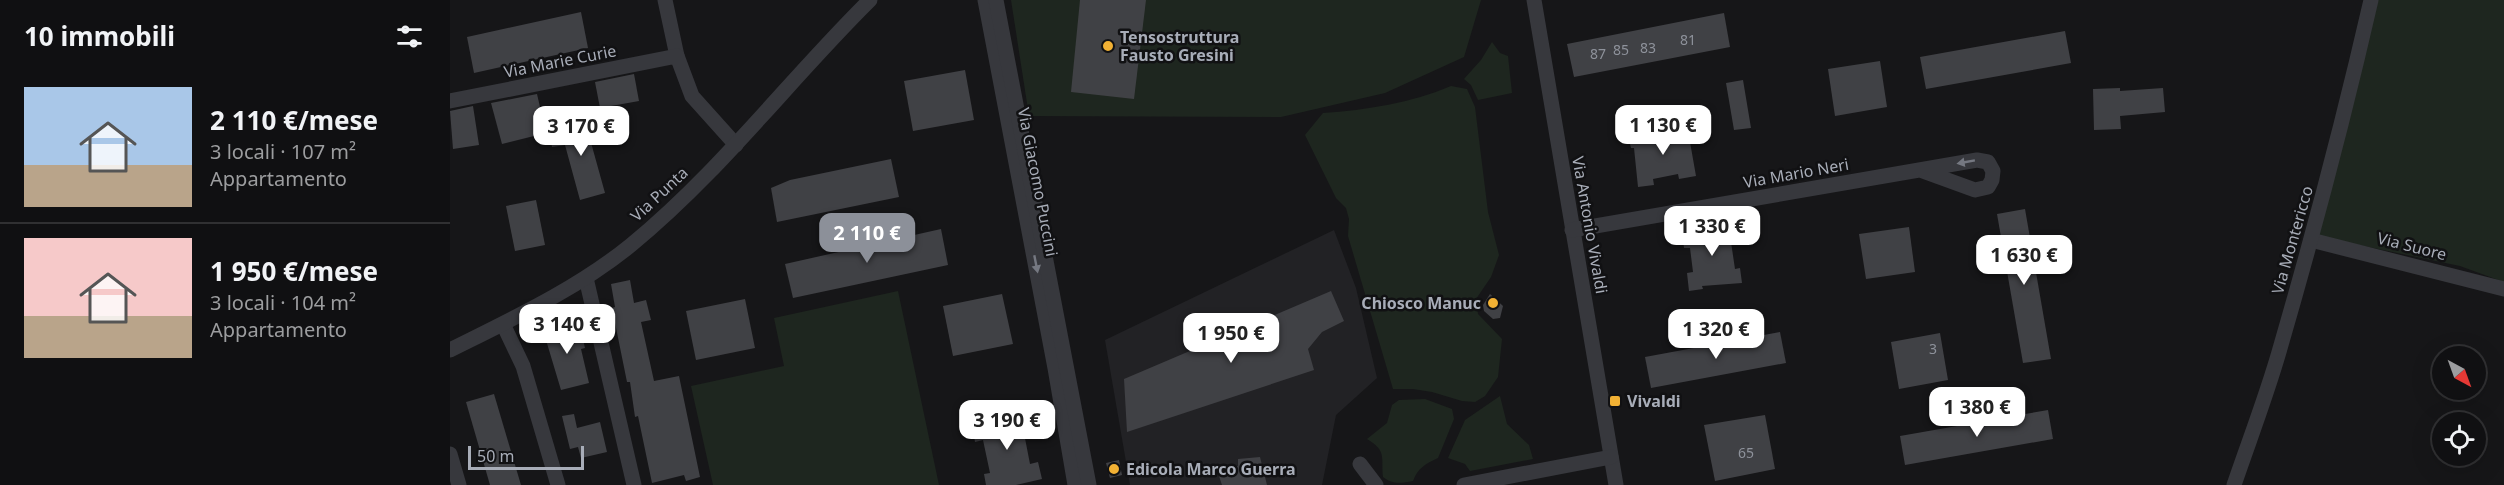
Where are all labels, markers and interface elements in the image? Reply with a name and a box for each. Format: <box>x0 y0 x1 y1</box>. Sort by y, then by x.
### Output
text: 10 immobili <box>24 18 175 54</box>
icon: filters <box>393 20 426 53</box>
place label: Tensostruttura Fausto Gresini <box>1120 26 1239 66</box>
house number: 81 <box>1680 30 1696 49</box>
house number: 83 <box>1640 38 1656 57</box>
street label: Via Marie Curie <box>502 39 618 83</box>
marker: Tensostruttura Fausto Gresini <box>1101 39 1115 53</box>
house number: 85 <box>1613 40 1629 59</box>
house number: 87 <box>1590 44 1606 63</box>
text: 2 110 €/mese <box>210 102 378 138</box>
pin: 1 130 € <box>1608 105 1718 156</box>
pin: 3 170 € <box>526 106 636 157</box>
street label: Via Giacomo Puccini <box>1013 106 1063 258</box>
icon: home <box>72 111 144 183</box>
text: 1 130 € <box>1629 111 1697 138</box>
text: 3 170 € <box>547 112 615 139</box>
text: 3 locali · 107 m² <box>210 138 356 165</box>
street label: Via Mario Neri <box>1741 153 1851 193</box>
street label: Via Antonio Vivaldi <box>1567 155 1613 295</box>
one-way arrow <box>1957 158 1976 167</box>
street label: Via Punta <box>626 162 692 226</box>
text: Appartamento <box>210 165 347 192</box>
street label: Via Montericco <box>2266 183 2318 297</box>
pin: 1 330 € <box>1657 206 1767 257</box>
text: 1 330 € <box>1678 212 1746 239</box>
pin: 2 110 € <box>812 213 922 264</box>
text: 2 110 € <box>833 219 901 246</box>
street label: Via Suore <box>2375 227 2449 265</box>
pin: 1 630 € <box>1969 235 2079 286</box>
text: 1 630 € <box>1990 241 2058 268</box>
text: 1 950 €/mese <box>210 253 378 289</box>
one-way arrow <box>1032 254 1041 273</box>
icon: home <box>72 262 144 334</box>
text: 3 locali · 104 m² <box>210 289 356 316</box>
place label: Chiosco Manuc <box>1361 292 1481 314</box>
marker: Chiosco Manuc <box>1486 296 1500 310</box>
pin: 3 140 € <box>512 304 622 355</box>
pin: 1 320 € <box>1661 309 1771 360</box>
text: 3 140 € <box>533 310 601 337</box>
pin: 1 950 € <box>1176 313 1286 364</box>
text: 1 320 € <box>1682 315 1750 342</box>
text: Appartamento <box>210 316 347 343</box>
text: 1 950 € <box>1197 319 1265 346</box>
house number: 3 <box>1929 339 1937 358</box>
north arrow <box>2432 346 2486 400</box>
map controls <box>2432 346 2486 466</box>
pin: 1 380 € <box>1922 387 2032 438</box>
place label: Vivaldi <box>1627 390 1681 412</box>
text: 1 380 € <box>1943 393 2011 420</box>
marker: Vivaldi <box>1608 394 1622 408</box>
pin: 3 190 € <box>952 400 1062 451</box>
text: 3 190 € <box>973 406 1041 433</box>
button: locate <box>2432 412 2486 466</box>
scale bar <box>468 443 584 470</box>
house number: 65 <box>1738 443 1754 462</box>
text: 50 m <box>477 445 514 467</box>
place label: Edicola Marco Guerra <box>1126 458 1296 480</box>
marker: Edicola Marco Guerra <box>1107 462 1121 476</box>

